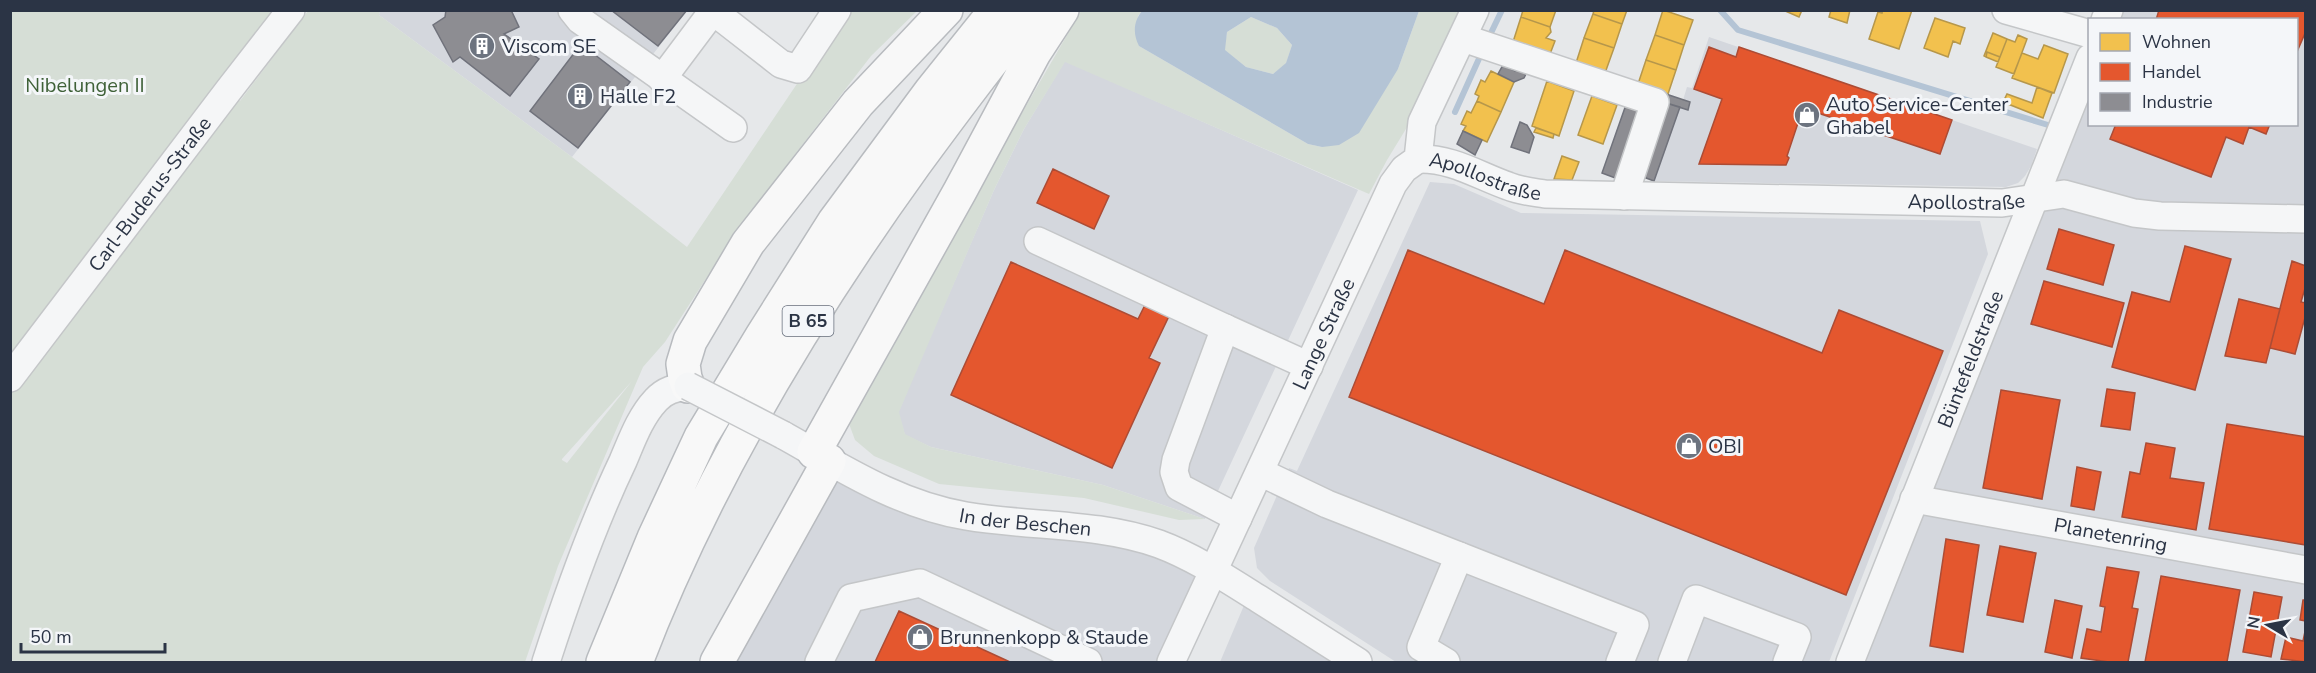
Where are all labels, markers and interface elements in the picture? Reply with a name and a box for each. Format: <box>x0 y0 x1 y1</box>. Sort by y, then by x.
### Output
legend <box>2088 18 2298 126</box>
text: Wohnen <box>2142 30 2211 54</box>
building icon: Viscom SE <box>467 31 497 61</box>
place label: Viscom SE <box>501 33 596 60</box>
text: Handel <box>2142 60 2202 84</box>
park label: Nibelungen II <box>25 72 145 99</box>
building icon: Halle F2 <box>565 81 595 111</box>
place label: Halle F2 <box>600 83 676 110</box>
text: Industrie <box>2142 90 2213 114</box>
place label: Auto Service-Center Ghabel <box>1826 91 2008 141</box>
shop icon: Auto Service-Center Ghabel <box>1792 100 1822 130</box>
street label: Carl-Buderus-Straße <box>82 111 217 277</box>
street label: Apollostraße <box>1427 146 1543 207</box>
street label: Apollostraße <box>1907 186 2027 216</box>
street label: Lange Straße <box>1286 273 1361 394</box>
street label: Büntefeldstraße <box>1931 287 2010 432</box>
road number: B 65 <box>782 306 834 336</box>
shop icon: OBI <box>1674 431 1704 461</box>
place label: OBI <box>1708 433 1742 460</box>
street label: In der Beschen <box>957 502 1093 542</box>
street label: Planetenring <box>2052 511 2170 558</box>
north arrow <box>2238 595 2298 655</box>
text: N <box>2242 615 2266 630</box>
scale bar <box>21 616 165 654</box>
shop icon: Brunnenkopp & Staude <box>905 622 935 652</box>
place label: Brunnenkopp & Staude <box>940 624 1148 651</box>
text: 50 m <box>30 625 72 649</box>

